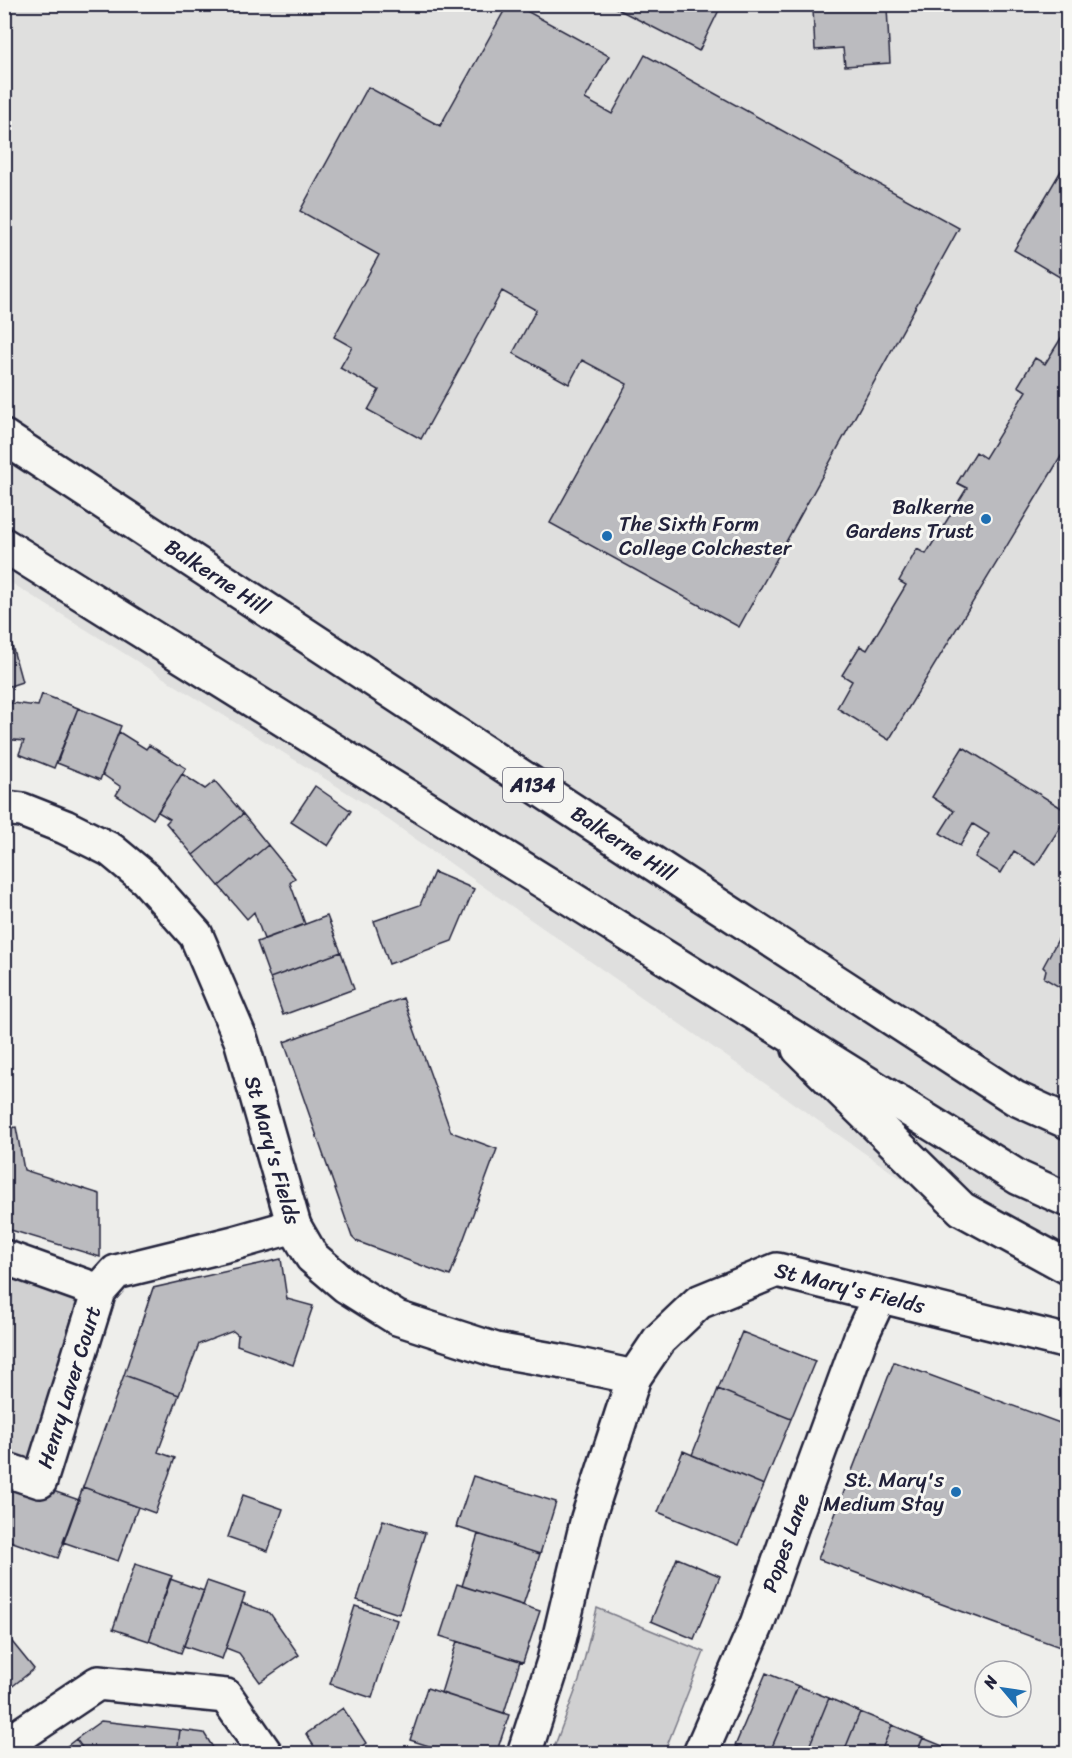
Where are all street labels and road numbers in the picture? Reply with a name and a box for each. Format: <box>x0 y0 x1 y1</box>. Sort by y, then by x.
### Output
street label: Balkerne Hill <box>157 528 279 626</box>
road number: A134 <box>503 768 563 802</box>
street label: Balkerne Hill <box>563 795 685 893</box>
street label: St Mary's Fields <box>233 1071 312 1229</box>
street label: St Mary's Fields <box>771 1251 929 1325</box>
street label: Henry Laver Court <box>26 1301 112 1473</box>
street label: Popes Lane <box>751 1488 821 1598</box>

